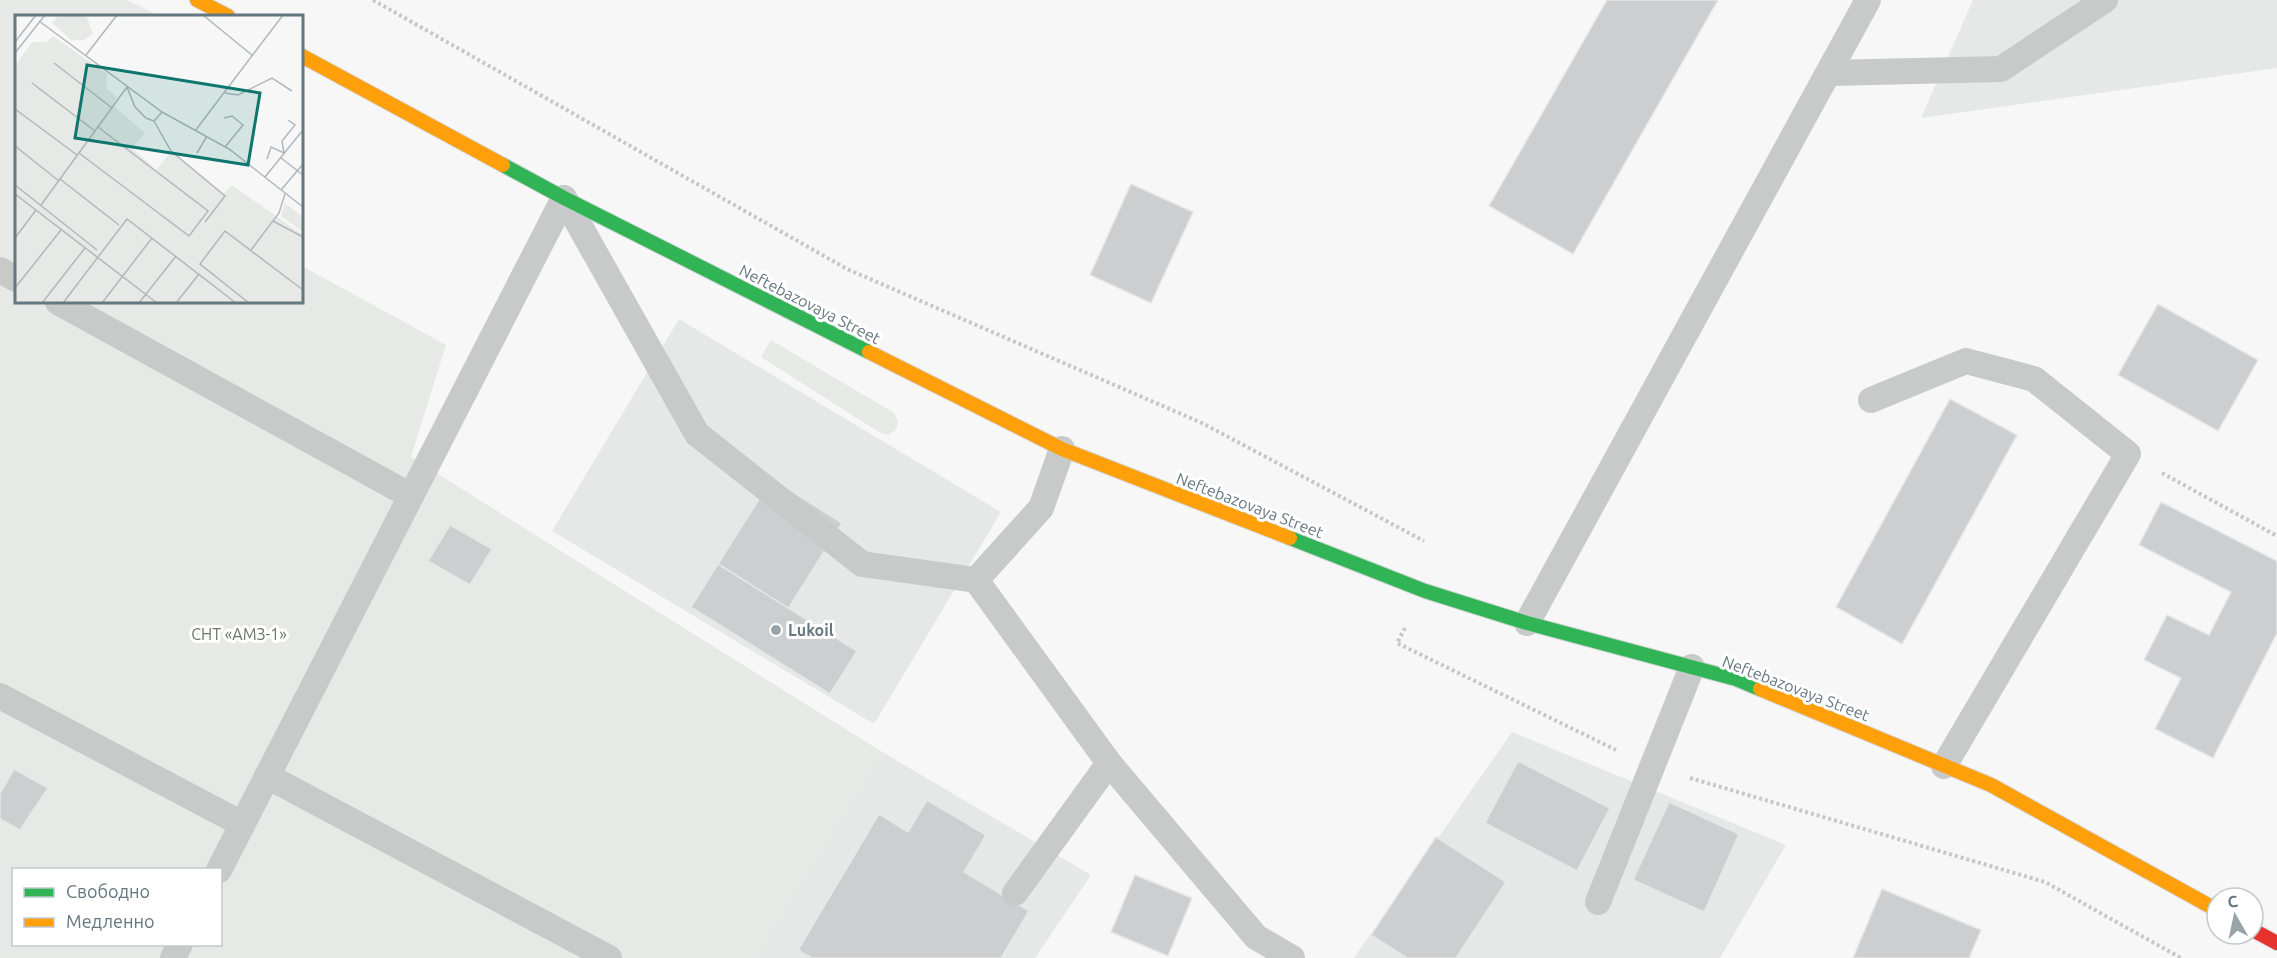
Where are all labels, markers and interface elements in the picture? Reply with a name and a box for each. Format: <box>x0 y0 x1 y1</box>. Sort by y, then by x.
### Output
inset map <box>15 15 303 303</box>
street label: Neftebazovaya Street <box>736 261 884 348</box>
street label: Neftebazovaya Street <box>1174 469 1327 542</box>
place label: Lukoil <box>788 621 834 639</box>
marker: Lukoil <box>769 623 783 637</box>
park label: СНТ «АМЗ-1» <box>191 625 287 643</box>
street label: Neftebazovaya Street <box>1720 652 1873 725</box>
legend <box>12 868 222 946</box>
text: Свободно <box>66 881 150 901</box>
north arrow <box>2205 886 2265 946</box>
text: С <box>2226 891 2239 911</box>
text: Медленно <box>66 911 155 931</box>

